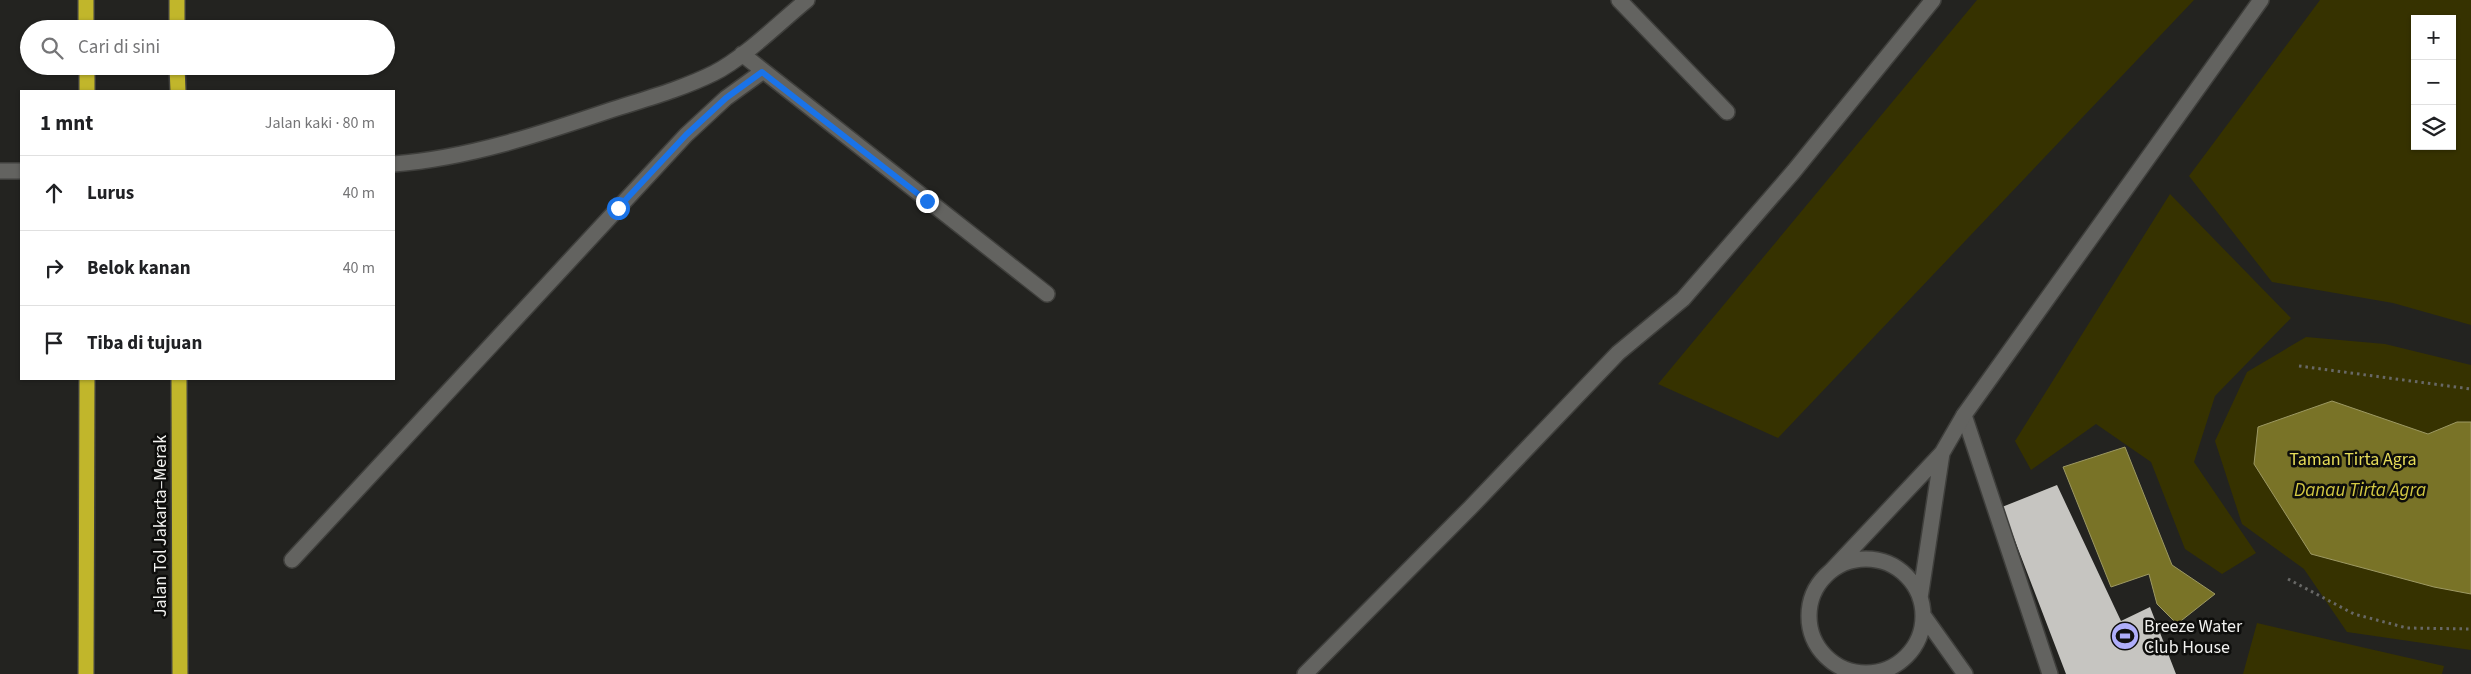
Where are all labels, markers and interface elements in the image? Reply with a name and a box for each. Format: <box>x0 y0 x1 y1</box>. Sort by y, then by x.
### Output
map controls <box>2411 15 2456 150</box>
button: + <box>2411 15 2456 60</box>
search box <box>20 20 395 75</box>
icon: search <box>38 34 66 62</box>
text: Cari di sini <box>78 34 160 61</box>
button: − <box>2411 60 2456 105</box>
button: layers <box>2411 105 2456 150</box>
text: 1 mnt <box>40 108 93 138</box>
text: Jalan kaki · 80 m <box>265 112 375 134</box>
icon: ahead <box>40 179 68 207</box>
text: Lurus <box>87 180 134 207</box>
text: 40 m <box>343 182 375 204</box>
route end <box>916 190 939 213</box>
route start <box>607 197 630 220</box>
icon: right <box>40 254 68 282</box>
text: Belok kanan <box>87 255 191 282</box>
text: 40 m <box>343 257 375 279</box>
icon: arrive <box>40 329 68 357</box>
text: Tiba di tujuan <box>87 330 202 357</box>
street label: Jalan Tol Jakarta–Merak <box>148 435 173 617</box>
park label: Taman Tirta Agra <box>2289 447 2417 472</box>
water label: Danau Tirta Agra <box>2294 477 2426 504</box>
place label: Breeze Water Club House <box>2144 614 2243 660</box>
sports icon: Breeze Water Club House <box>2110 621 2140 651</box>

